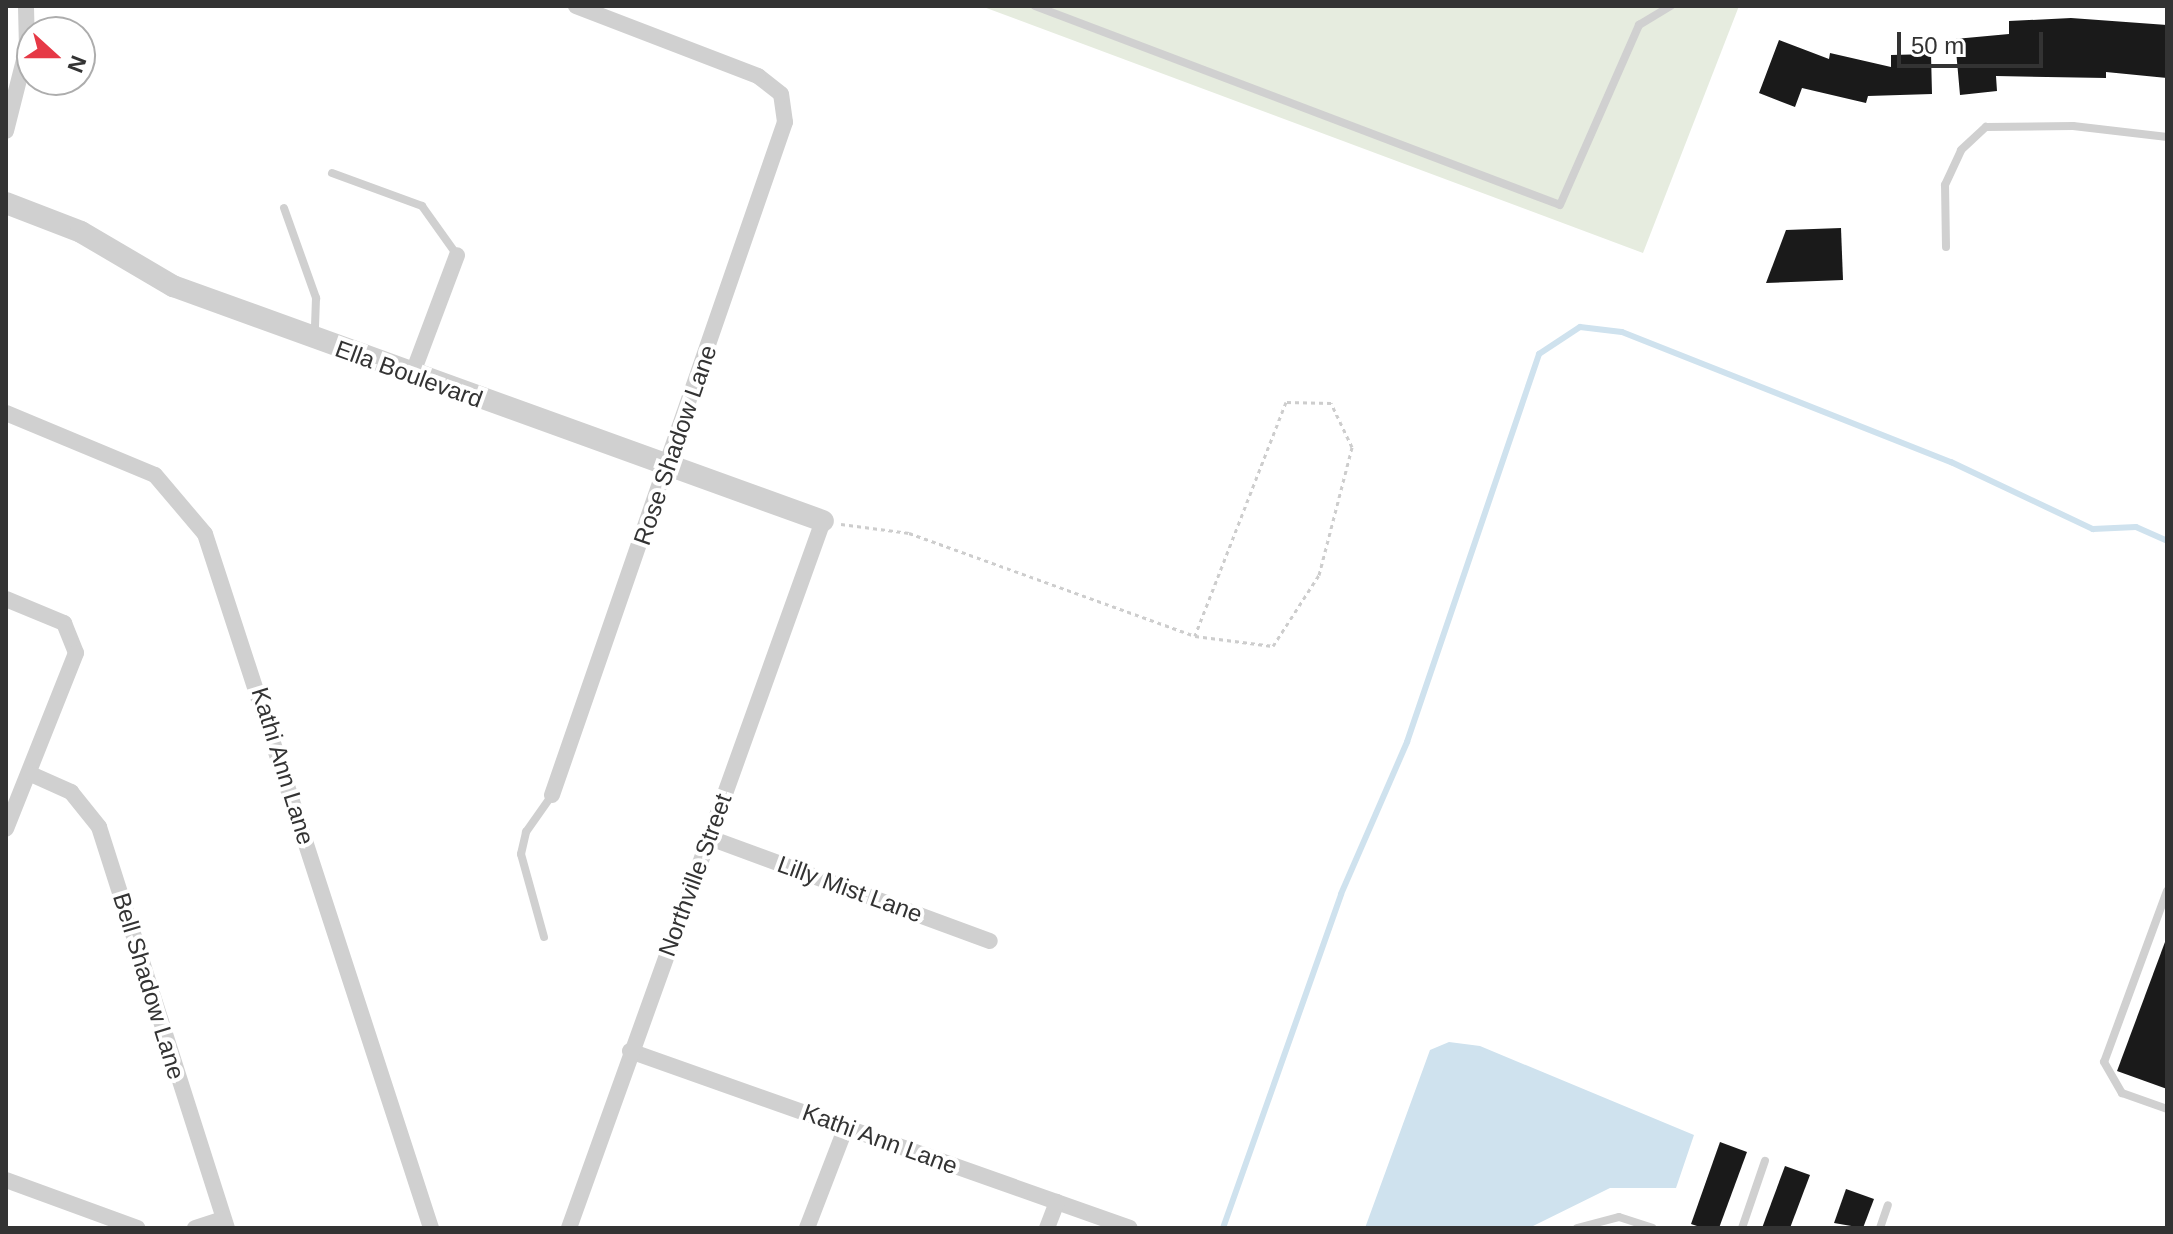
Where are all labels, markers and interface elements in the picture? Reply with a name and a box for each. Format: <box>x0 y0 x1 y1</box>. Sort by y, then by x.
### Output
north arrow <box>16 16 96 96</box>
scale bar <box>1901 16 2047 66</box>
text: 50 m <box>1911 32 1964 59</box>
text: N <box>62 52 92 76</box>
street label: Ella Boulevard <box>331 334 487 414</box>
street label: Rose Shadow Lane <box>627 341 723 549</box>
street label: Kathi Ann Lane <box>245 683 321 849</box>
street label: Northville Street <box>652 790 738 960</box>
street label: Lilly Mist Lane <box>774 849 926 929</box>
street label: Bell Shadow Lane <box>107 889 191 1083</box>
street label: Kathi Ann Lane <box>798 1097 962 1181</box>

